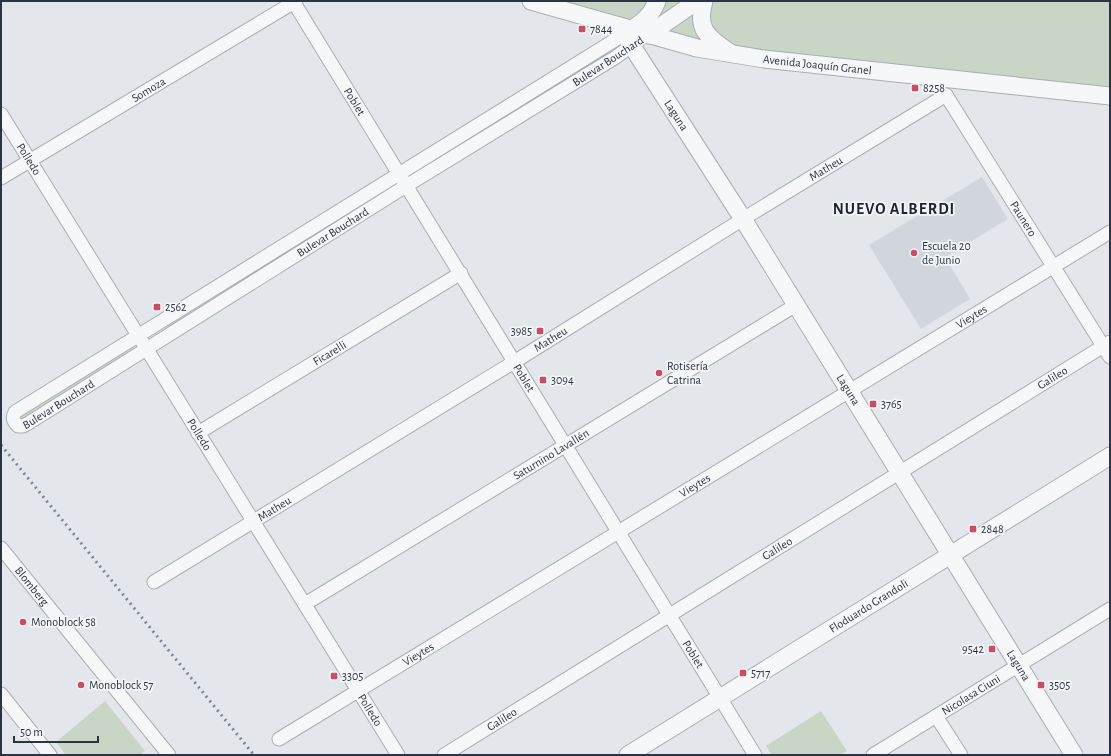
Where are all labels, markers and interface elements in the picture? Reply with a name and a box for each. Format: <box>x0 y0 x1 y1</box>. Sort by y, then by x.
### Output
place label: 7844 <box>590 23 612 35</box>
marker: 7844 <box>577 24 587 34</box>
street label: Bulevar Bouchard <box>570 34 646 88</box>
street label: Avenida Joaquín Granel <box>762 53 872 76</box>
street label: Somoza <box>130 75 168 104</box>
place label: 8258 <box>923 82 945 94</box>
marker: 8258 <box>910 83 920 93</box>
street label: Poblet <box>342 86 368 118</box>
street label: Laguna <box>662 98 691 133</box>
street label: Polledo <box>15 141 43 177</box>
street label: Matheu <box>807 154 845 183</box>
street label: Paunero <box>1008 199 1039 239</box>
district label: NUEVO ALBERDI <box>833 201 955 217</box>
street label: Bulevar Bouchard <box>295 205 371 259</box>
place label: Escuela 20 de Junio <box>922 240 971 266</box>
marker: Escuela 20 de Junio <box>909 248 919 258</box>
place label: 2562 <box>165 301 187 313</box>
marker: 2562 <box>152 302 162 312</box>
street label: Vieytes <box>954 303 989 331</box>
street label: Matheu <box>532 324 569 354</box>
place label: 3985 <box>511 325 532 337</box>
marker: 3985 <box>535 326 545 336</box>
street label: Ficarelli <box>311 338 348 368</box>
place label: Rotisería Catrina <box>667 360 709 386</box>
street label: Poblet <box>511 362 537 394</box>
street label: Galileo <box>1035 364 1070 391</box>
marker: Rotisería Catrina <box>654 368 664 378</box>
street label: Laguna <box>834 372 863 408</box>
place label: 3094 <box>551 374 574 386</box>
marker: 3094 <box>538 375 548 385</box>
street label: Bulevar Bouchard <box>21 377 96 431</box>
place label: 3765 <box>881 398 902 410</box>
marker: 3765 <box>868 399 878 409</box>
street label: Polledo <box>185 416 214 453</box>
street label: Saturnino Lavallén <box>511 427 591 482</box>
street label: Vieytes <box>677 471 712 499</box>
street label: Matheu <box>256 494 293 523</box>
place label: 2848 <box>981 523 1004 535</box>
marker: 2848 <box>968 524 978 534</box>
street label: Galileo <box>760 535 794 562</box>
street label: Blomberg <box>13 564 51 608</box>
street label: Floduardo Grandoli <box>827 577 910 635</box>
place label: Monoblock 58 <box>31 616 96 628</box>
marker: Monoblock 58 <box>18 617 28 627</box>
street label: Poblet <box>680 638 706 670</box>
street label: Vieytes <box>400 640 436 668</box>
place label: 9542 <box>962 643 985 655</box>
marker: 9542 <box>987 644 997 654</box>
street label: Laguna <box>1005 648 1033 683</box>
place label: 5717 <box>751 667 770 679</box>
marker: 5717 <box>738 668 748 678</box>
place label: 3305 <box>342 670 363 682</box>
marker: 3305 <box>329 671 339 681</box>
street label: Nicolasa Ciuni <box>939 672 1002 717</box>
place label: Monoblock 57 <box>89 679 153 691</box>
place label: 3505 <box>1049 679 1070 691</box>
marker: Monoblock 57 <box>76 680 86 690</box>
marker: 3505 <box>1036 680 1046 690</box>
street label: Polledo <box>356 692 385 728</box>
street label: Galileo <box>485 705 519 733</box>
scale bar <box>14 718 98 744</box>
text: 50 m <box>20 726 43 738</box>

